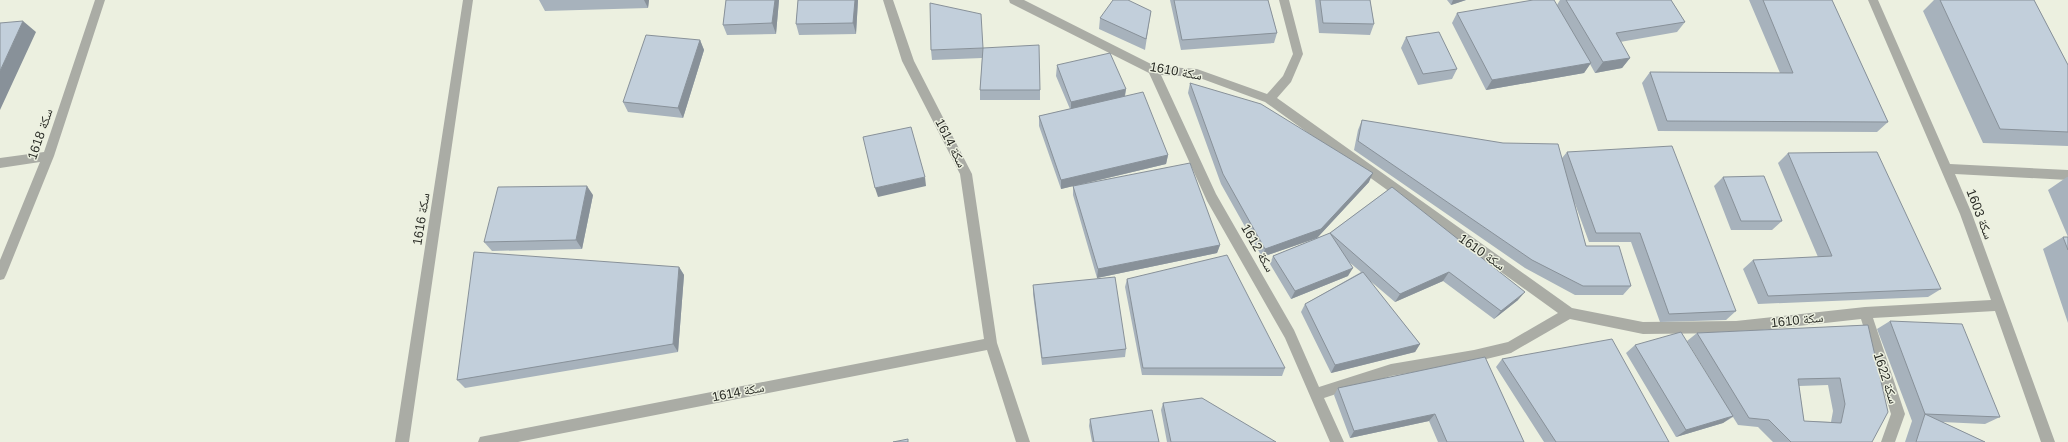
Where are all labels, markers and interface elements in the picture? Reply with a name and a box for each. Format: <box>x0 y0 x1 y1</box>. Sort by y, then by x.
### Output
street label: سكة 1610 <box>1149 59 1203 83</box>
street label: سكة 1618 <box>24 107 56 161</box>
street label: سكة 1614 <box>932 116 970 170</box>
street label: سكة 1603 <box>1964 187 1996 241</box>
street label: سكة 1616 <box>409 192 433 246</box>
street label: سكة 1612 <box>1238 221 1278 275</box>
street label: سكة 1610 <box>1456 231 1508 273</box>
street label: سكة 1610 <box>1770 310 1824 330</box>
street label: سكة 1622 <box>1871 351 1901 405</box>
street label: سكة 1614 <box>711 380 765 404</box>

